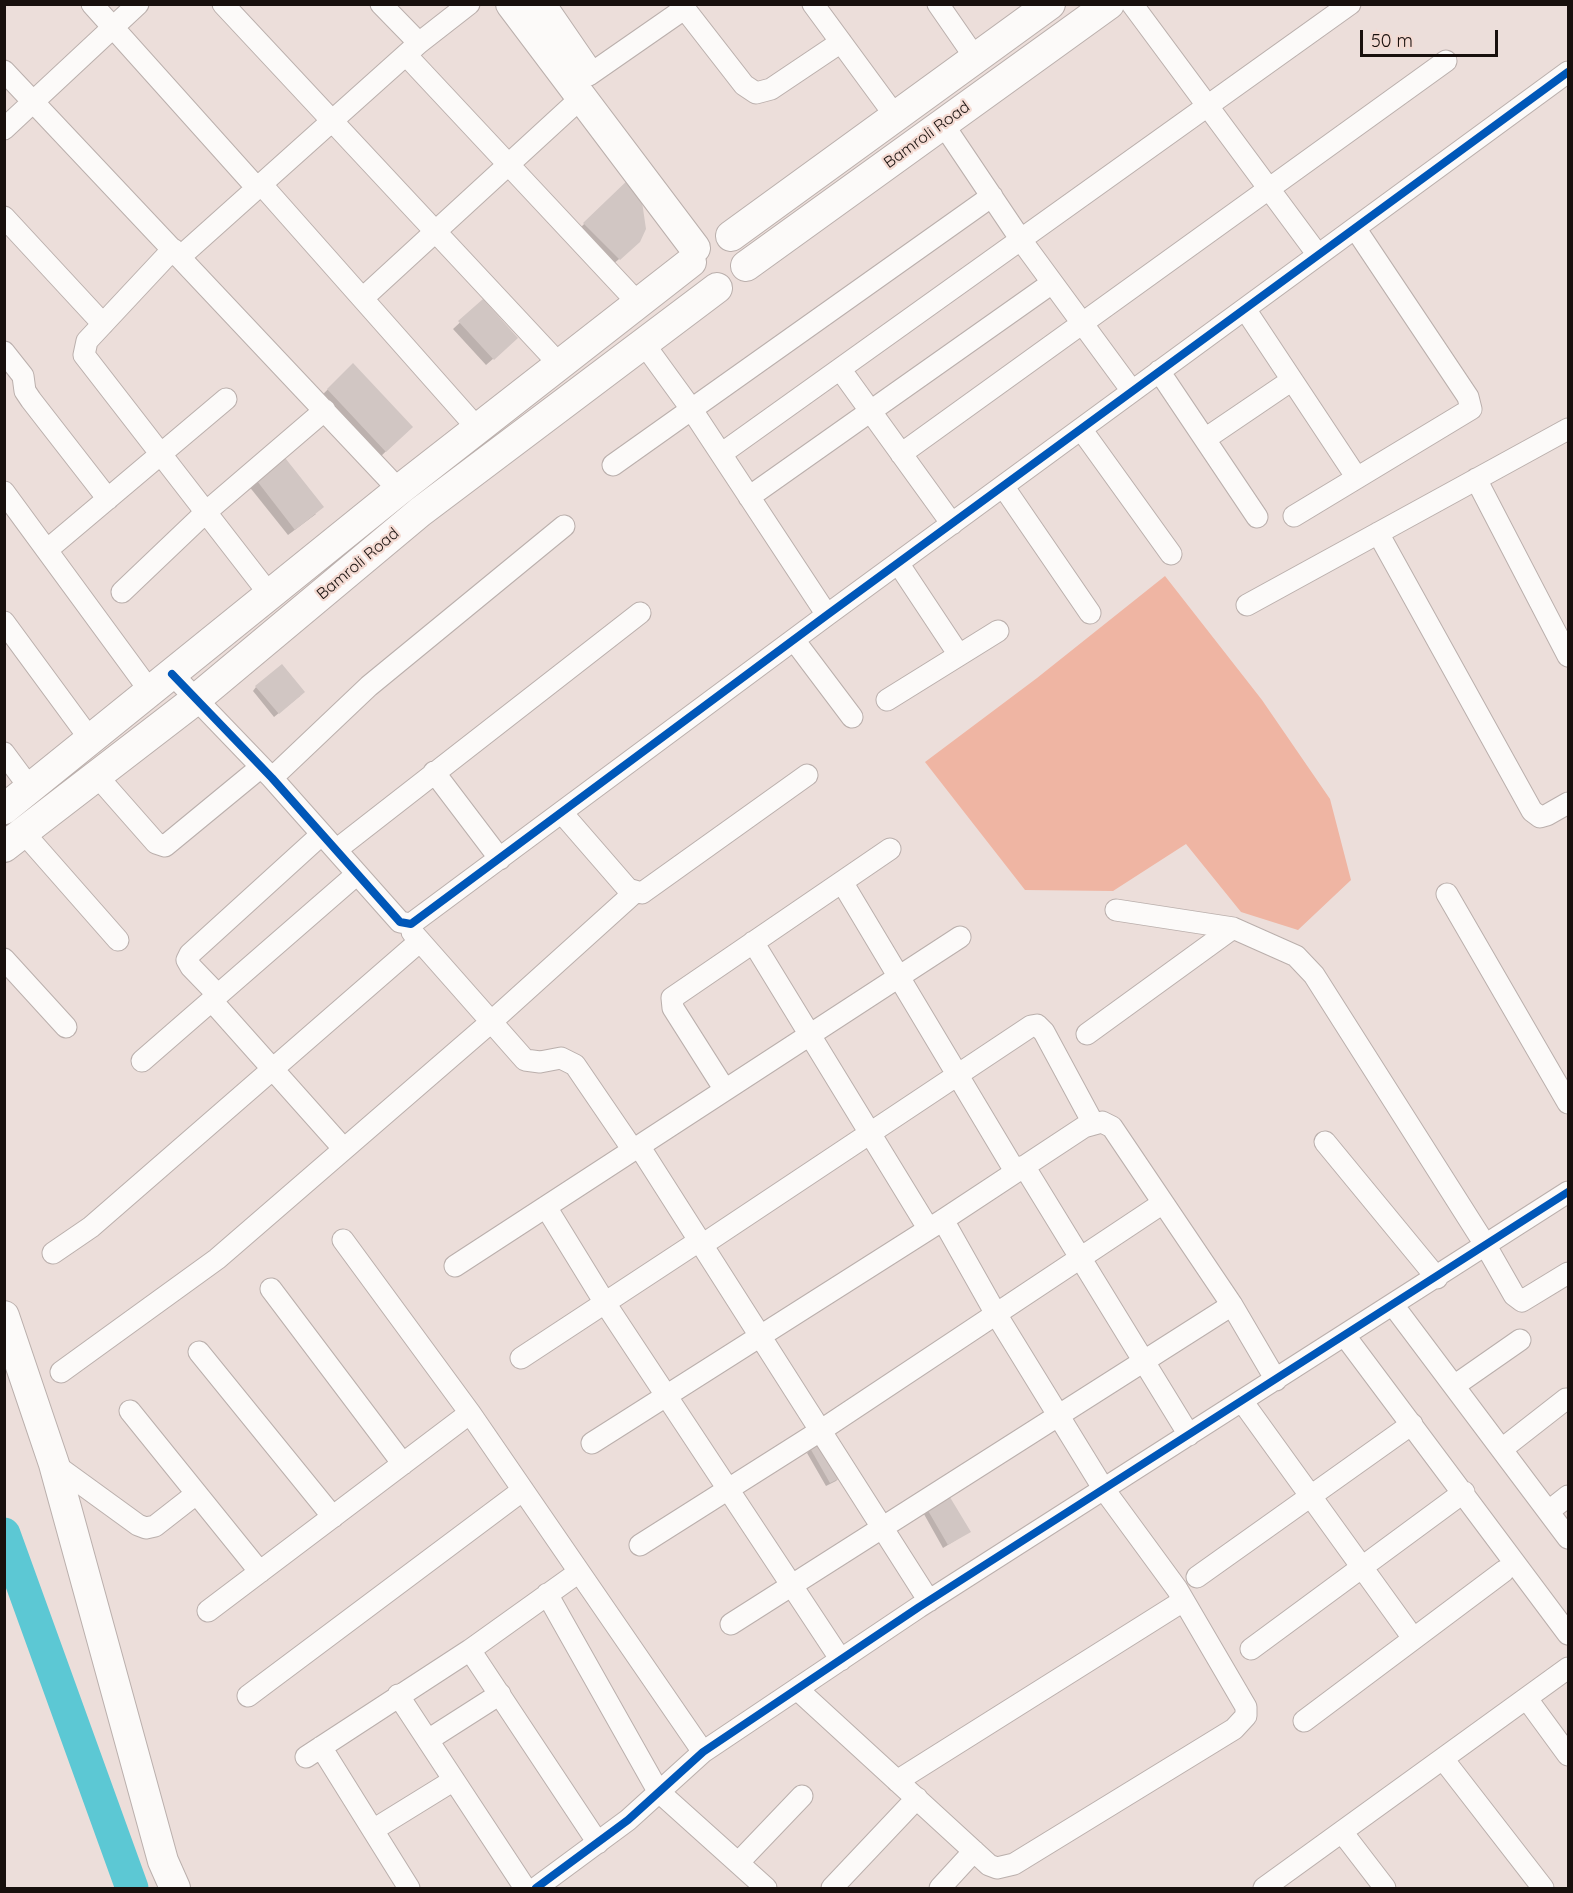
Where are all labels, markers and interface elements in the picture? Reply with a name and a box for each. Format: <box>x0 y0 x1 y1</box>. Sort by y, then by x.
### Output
scale bar <box>1363 18 1501 56</box>
text: 50 m <box>1371 29 1413 52</box>
street label: Bamroli Road <box>880 97 974 173</box>
street label: Bamroli Road <box>313 524 403 604</box>

